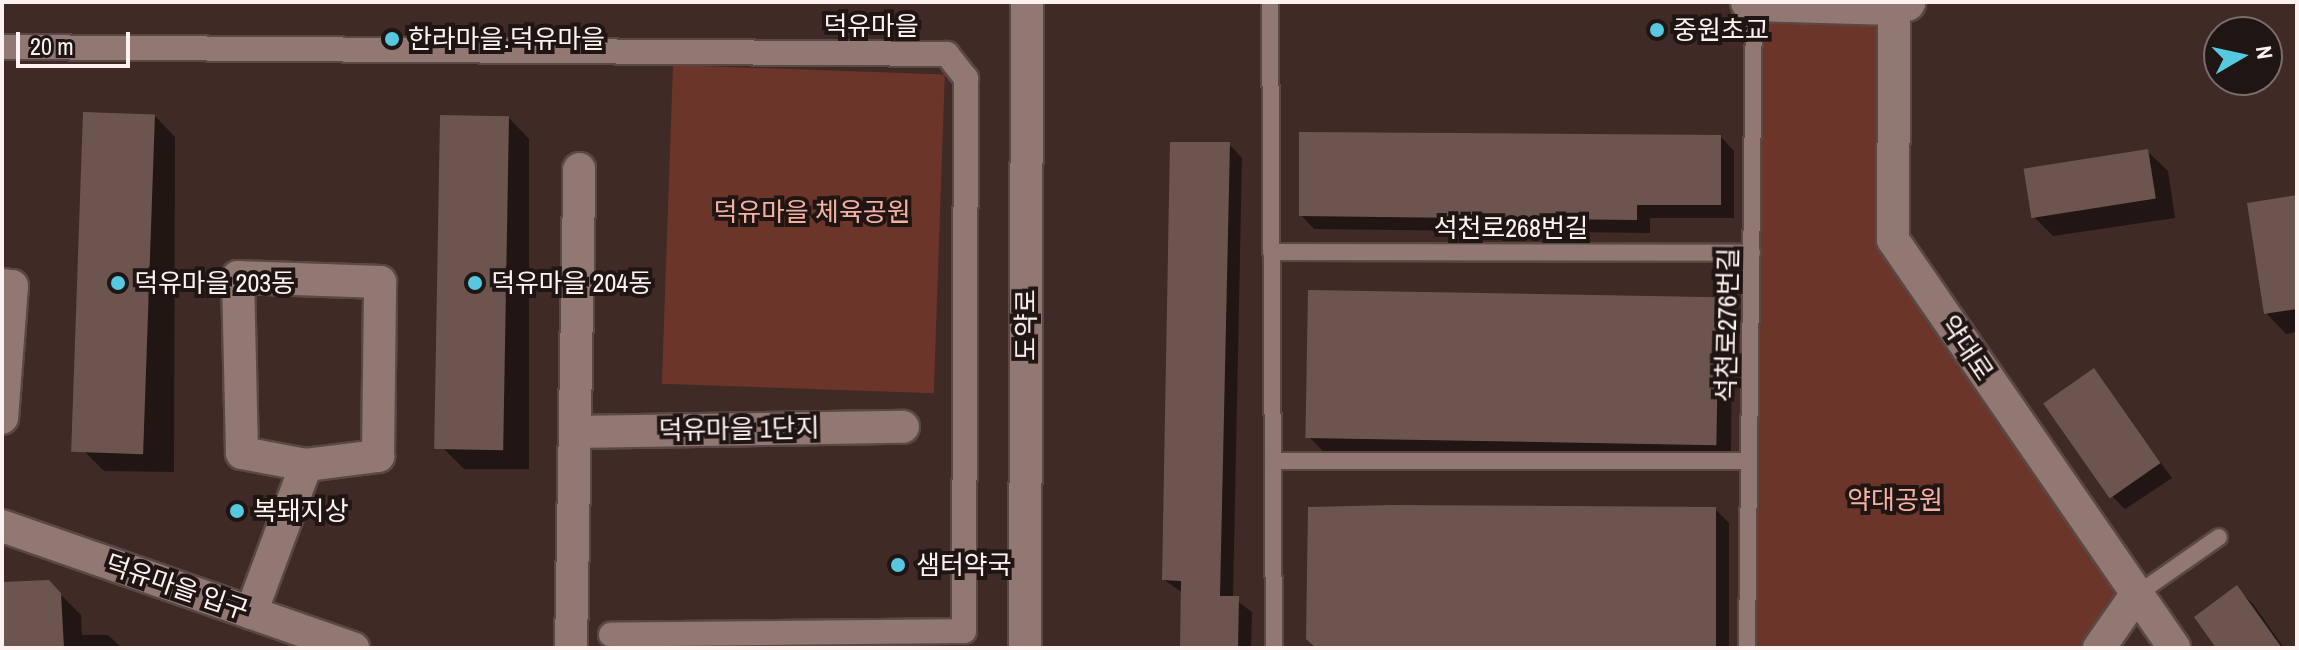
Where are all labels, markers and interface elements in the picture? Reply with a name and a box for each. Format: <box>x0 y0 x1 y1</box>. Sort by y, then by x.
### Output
street label: 덕유마을 <box>823 10 919 42</box>
place label: 중원초교 <box>1673 14 1769 46</box>
scale bar <box>20 16 134 66</box>
north arrow <box>2203 16 2283 96</box>
marker: 중원초교 <box>1648 21 1666 39</box>
place label: 한라마을.덕유마을 <box>408 23 605 55</box>
text: 20 m <box>30 30 74 62</box>
marker: 한라마을.덕유마을 <box>383 30 401 48</box>
text: N <box>2249 44 2281 61</box>
park label: 덕유마을 체육공원 <box>713 196 911 228</box>
street label: 석천로268번길 <box>1433 212 1589 244</box>
street label: 석천로276번길 <box>1710 247 1744 403</box>
place label: 덕유마을 203동 <box>134 267 295 299</box>
place label: 덕유마을 204동 <box>491 267 652 299</box>
marker: 덕유마을 203동 <box>109 274 127 292</box>
marker: 덕유마을 204동 <box>466 274 484 292</box>
street label: 도약로 <box>1010 289 1042 361</box>
street label: 약대로 <box>1934 310 2000 386</box>
street label: 덕유마을 1단지 <box>658 412 820 446</box>
park label: 약대공원 <box>1847 484 1943 516</box>
place label: 복돼지상 <box>253 495 349 527</box>
marker: 복돼지상 <box>228 502 246 520</box>
street label: 덕유마을 입구 <box>101 548 253 626</box>
place label: 샘터약국 <box>916 549 1012 581</box>
marker: 샘터약국 <box>887 554 909 576</box>

